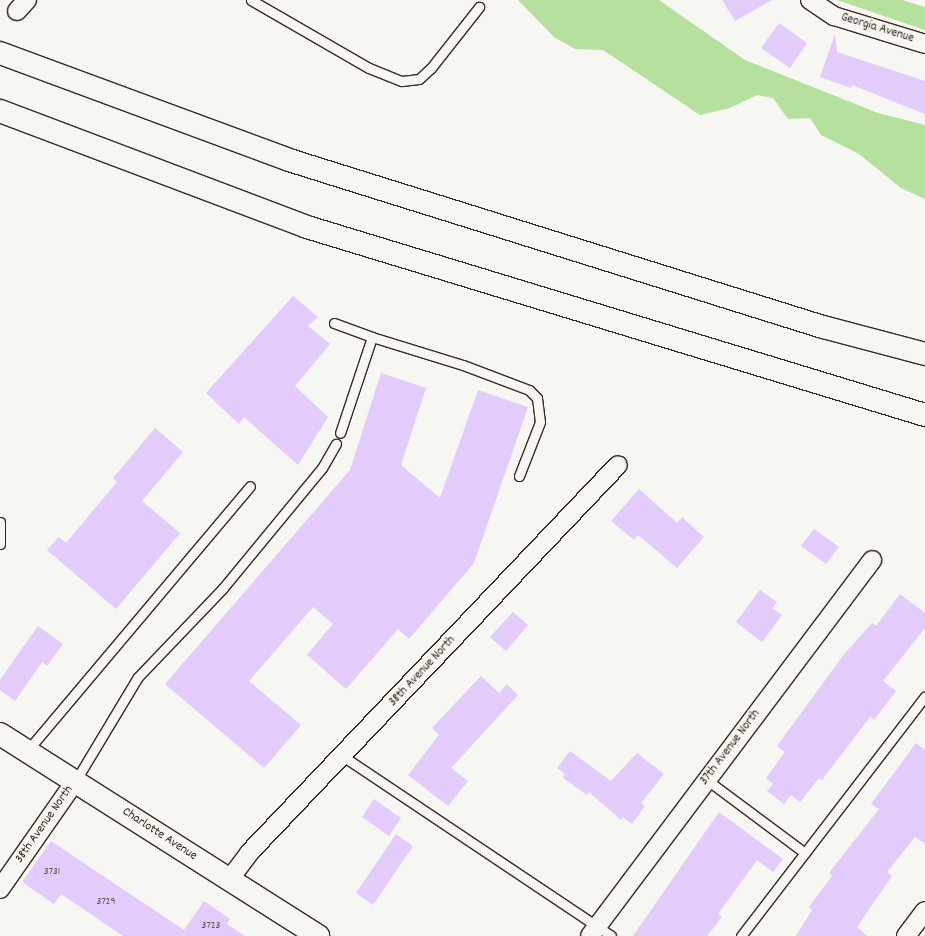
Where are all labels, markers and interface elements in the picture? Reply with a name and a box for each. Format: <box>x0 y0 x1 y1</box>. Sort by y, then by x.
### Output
street label: Georgia Avenue <box>839 10 915 48</box>
street label: 38th Avenue North <box>386 633 460 711</box>
street label: 37th Avenue North <box>697 707 765 789</box>
street label: 38th Avenue North <box>13 783 77 867</box>
street label: Charlotte Avenue <box>119 805 199 865</box>
house number: 3731 <box>44 865 60 879</box>
house number: 3729 <box>97 895 115 909</box>
house number: 3723 <box>202 919 220 933</box>

